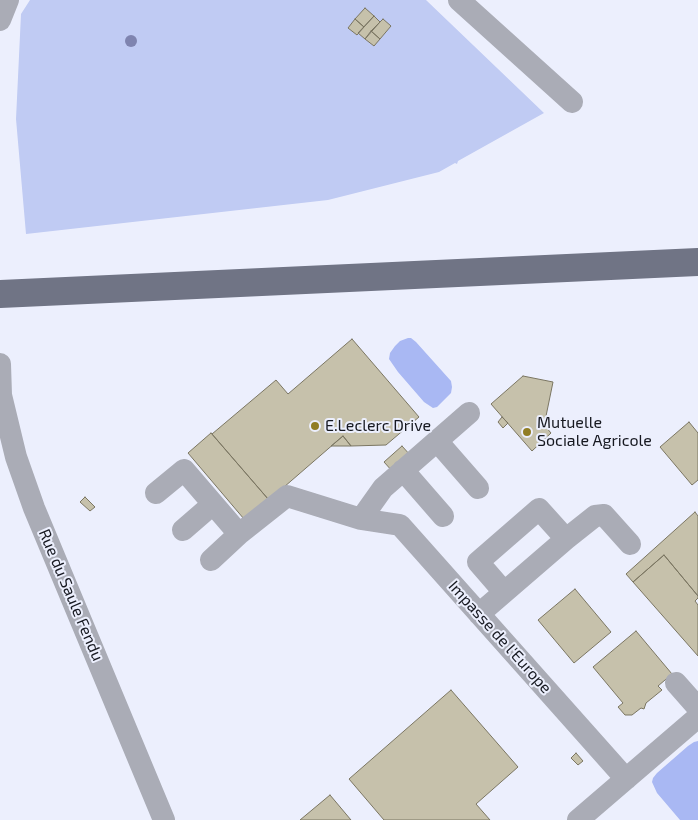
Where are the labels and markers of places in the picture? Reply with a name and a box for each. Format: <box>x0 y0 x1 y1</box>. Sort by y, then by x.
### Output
place label: Mutuelle Sociale Agricole <box>537 413 652 451</box>
place label: E.Leclerc Drive <box>325 416 431 436</box>
marker: E.Leclerc Drive <box>309 420 321 432</box>
marker: Mutuelle Sociale Agricole <box>521 426 533 438</box>

